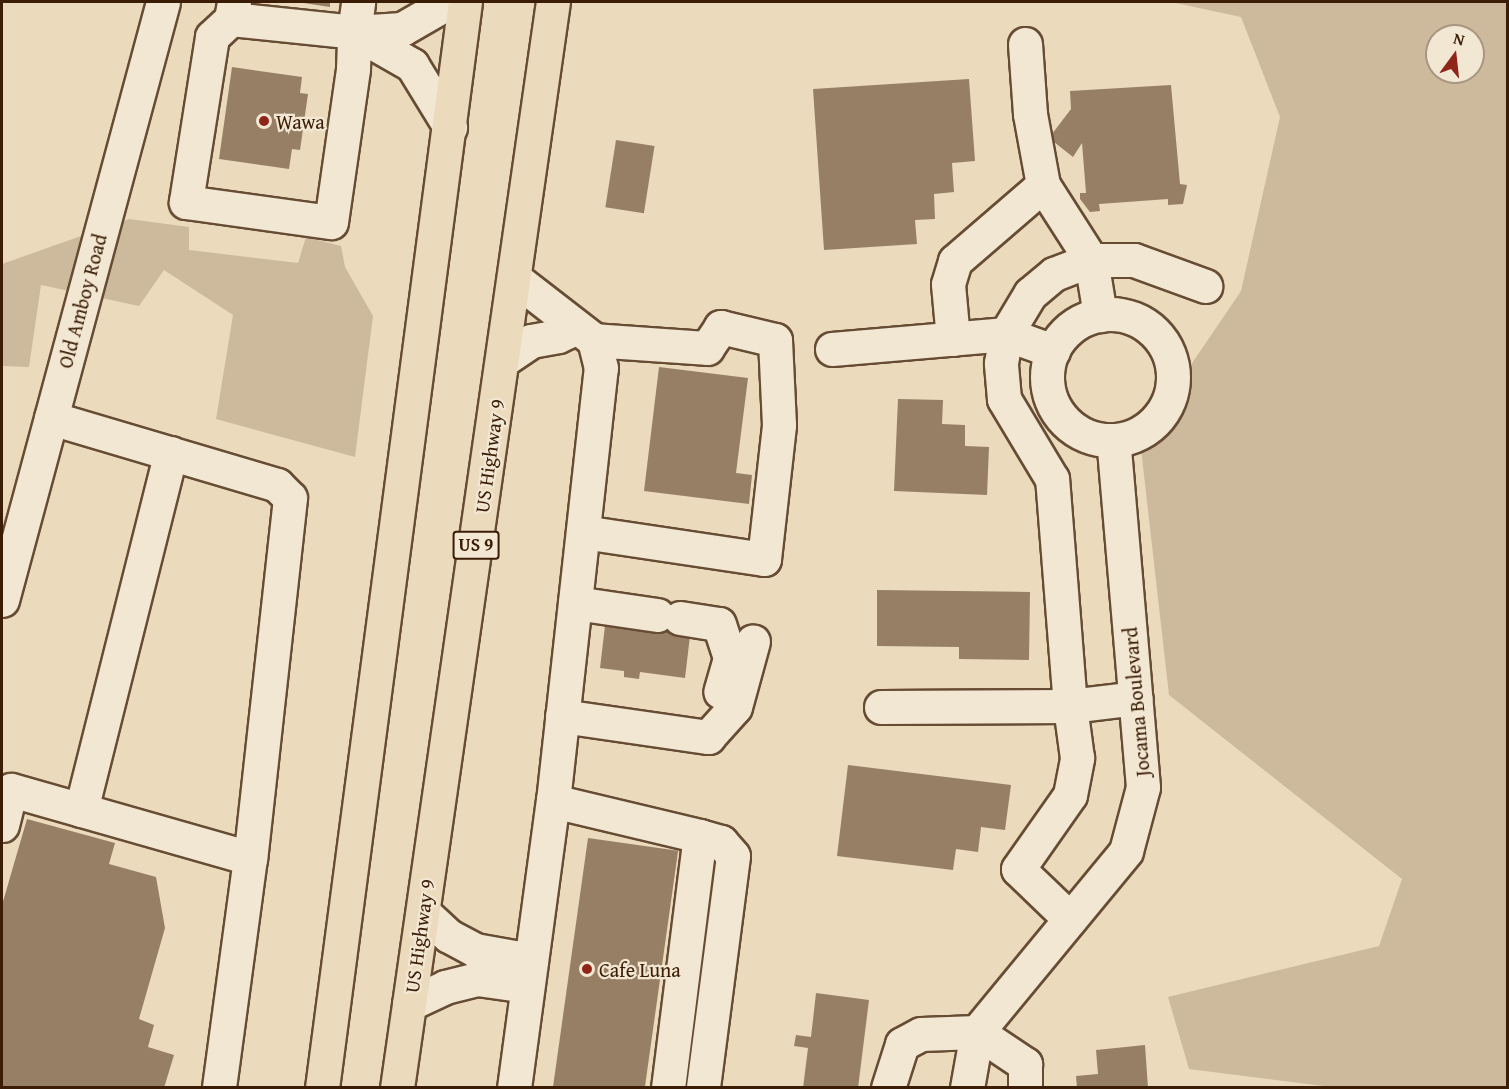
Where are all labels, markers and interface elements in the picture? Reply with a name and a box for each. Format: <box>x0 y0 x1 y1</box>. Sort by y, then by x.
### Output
north arrow <box>1425 24 1485 84</box>
text: N <box>1451 26 1467 52</box>
place label: Wawa <box>276 109 325 133</box>
marker: Wawa <box>257 114 271 128</box>
street label: Old Amboy Road <box>53 231 111 371</box>
street label: US Highway 9 <box>469 398 509 514</box>
road number: US 9 <box>452 530 500 560</box>
street label: Jocama Boulevard <box>1118 626 1154 778</box>
street label: US Highway 9 <box>399 878 439 994</box>
place label: Cafe Luna <box>599 957 681 981</box>
marker: Cafe Luna <box>580 962 594 976</box>

